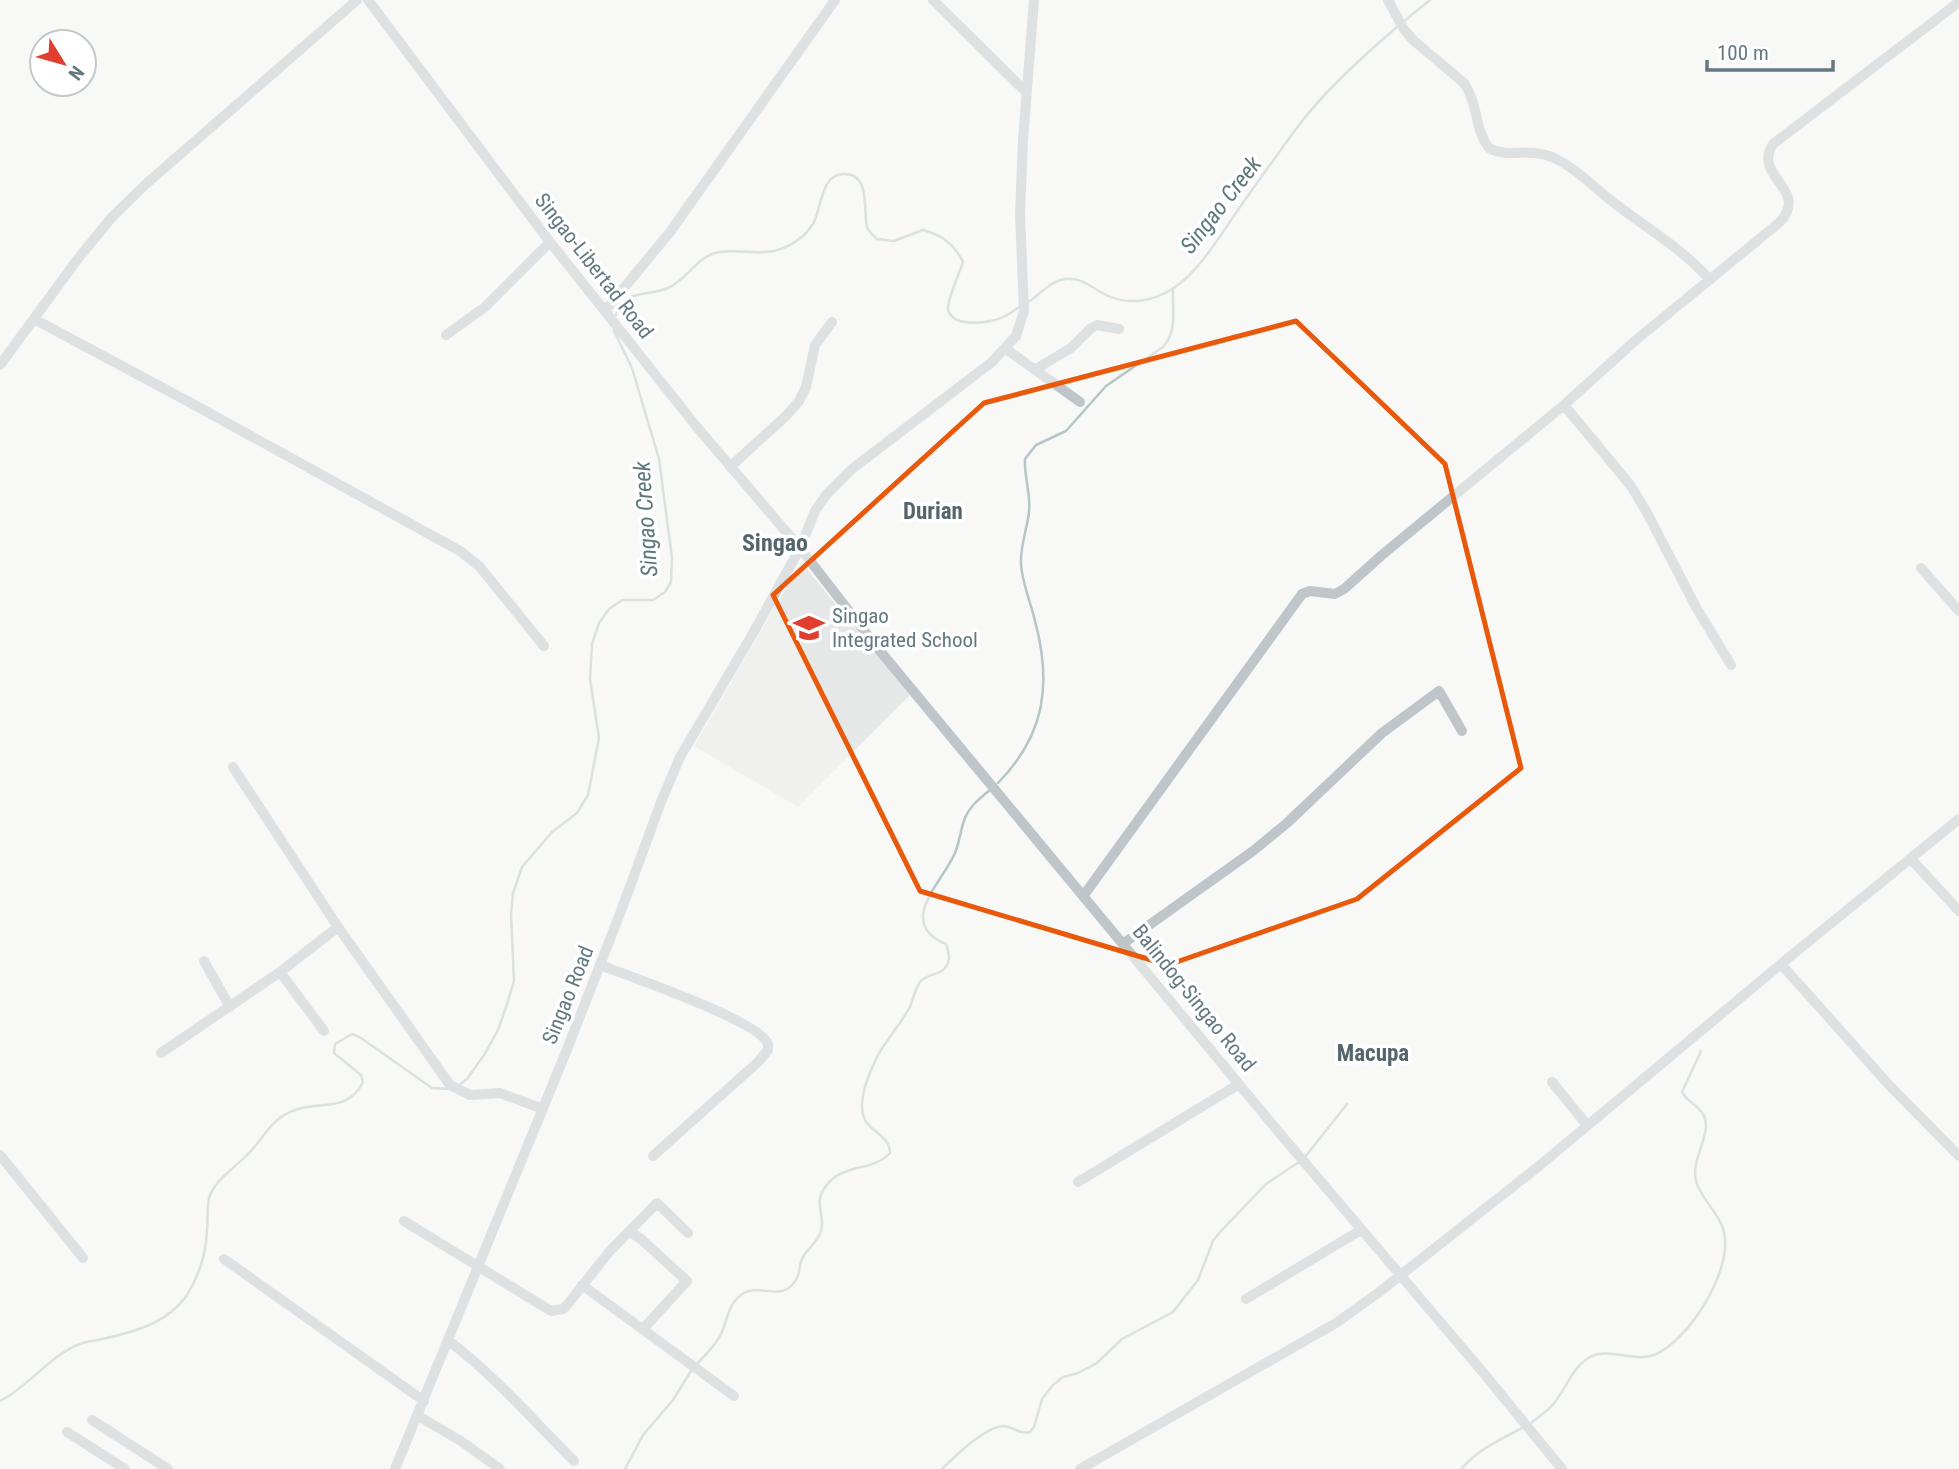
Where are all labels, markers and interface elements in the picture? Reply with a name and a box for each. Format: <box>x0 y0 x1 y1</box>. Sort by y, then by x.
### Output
north arrow <box>28 28 98 98</box>
scale bar <box>1707 28 1833 72</box>
text: 100 m <box>1717 41 1769 65</box>
text: N <box>63 61 89 84</box>
water label: Singao Creek <box>1175 150 1268 259</box>
street label: Singao-Libertad Road <box>530 189 658 343</box>
water label: Singao Creek <box>628 459 664 578</box>
district label: Durian <box>903 498 963 525</box>
district label: Singao <box>742 529 808 557</box>
place label: Singao Integrated School <box>832 604 978 652</box>
school or university icon: Singao Integrated School <box>792 611 826 645</box>
street label: Balindog-Singao Road <box>1128 920 1260 1076</box>
street label: Singao Road <box>537 942 599 1048</box>
district label: Macupa <box>1337 1040 1409 1067</box>

